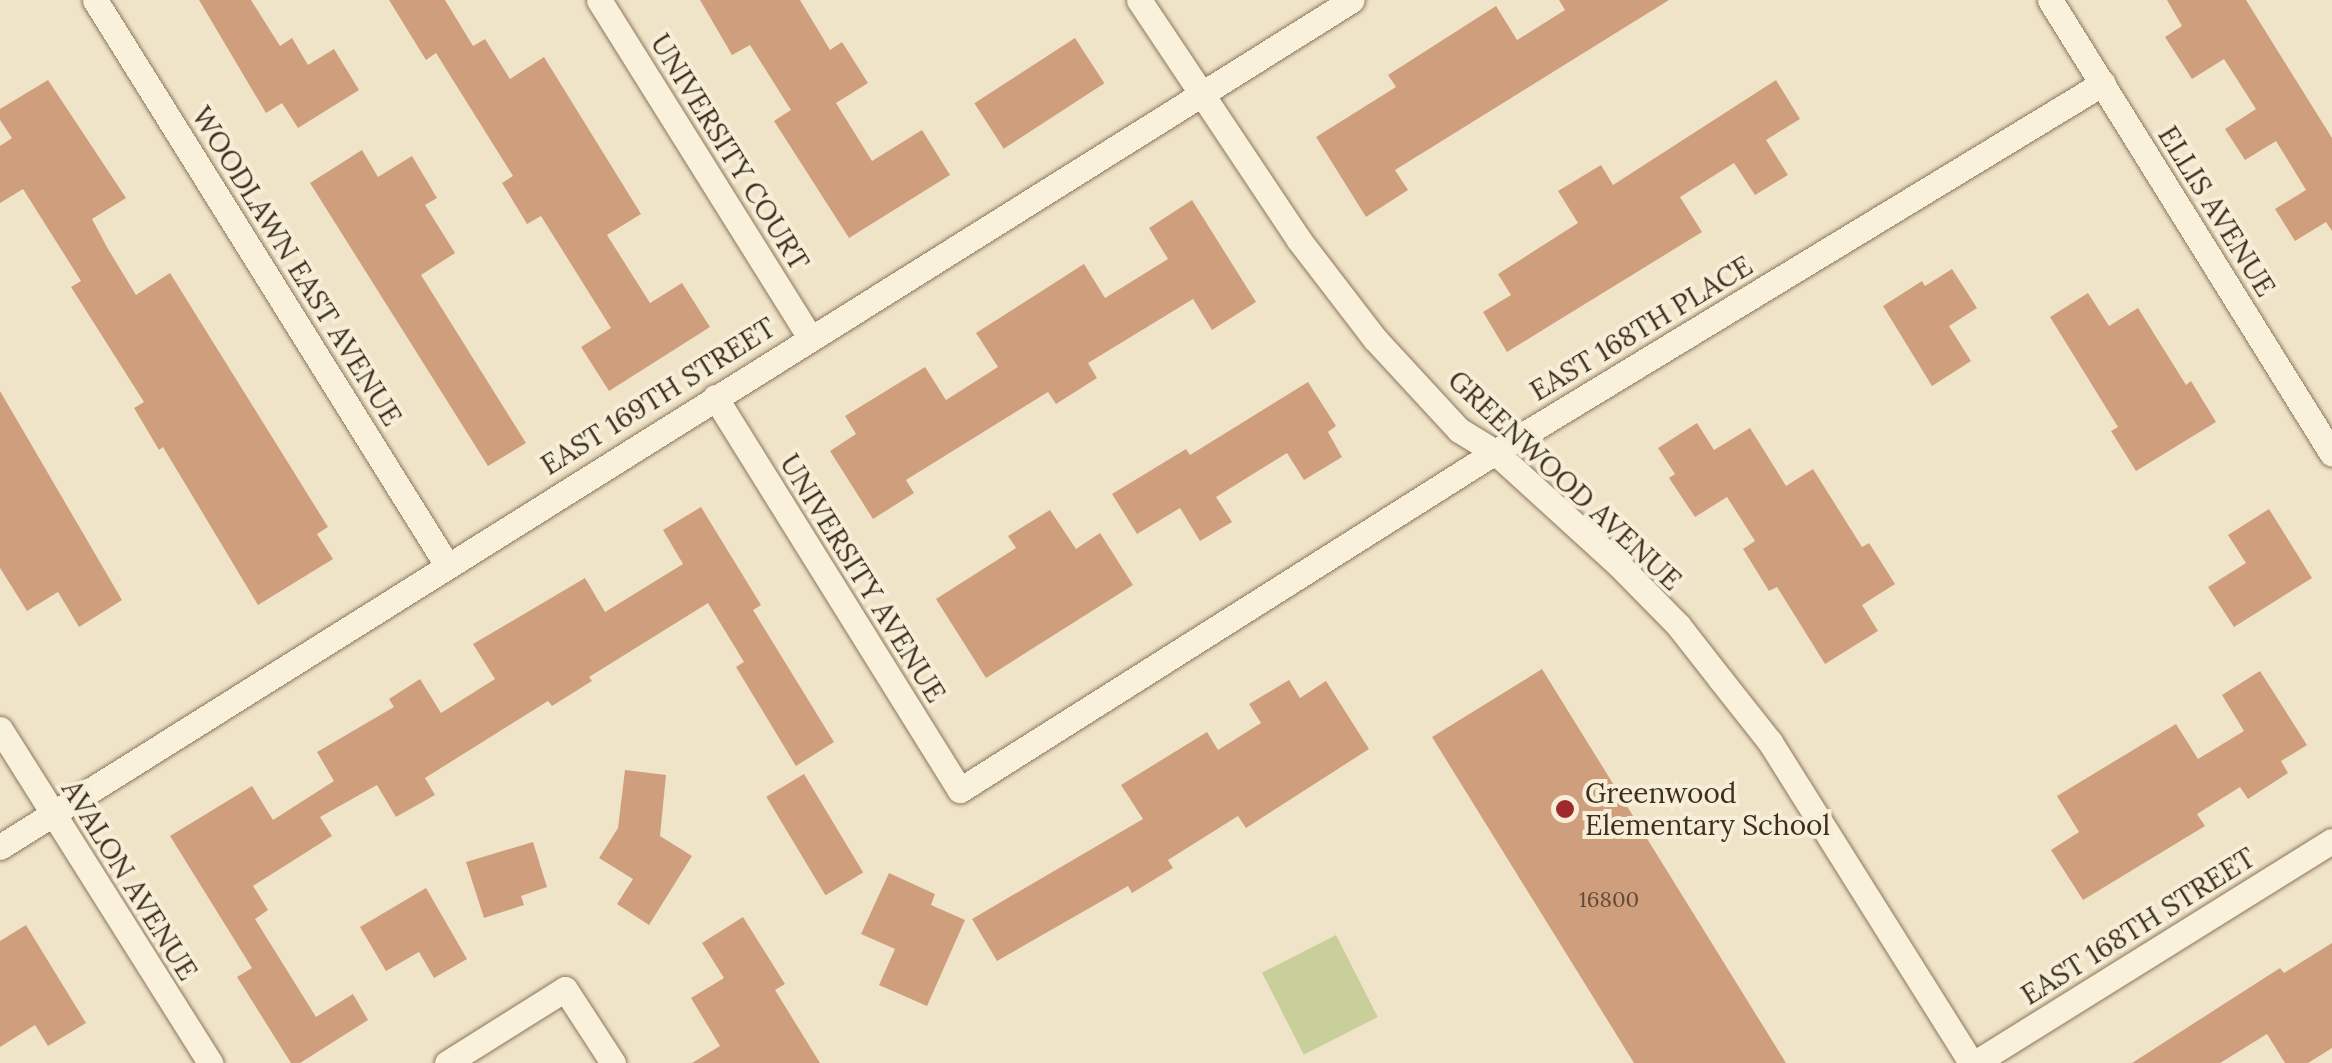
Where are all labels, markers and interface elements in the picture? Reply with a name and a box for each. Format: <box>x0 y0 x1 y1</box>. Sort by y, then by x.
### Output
street label: UNIVERSITY COURT <box>644 28 816 276</box>
street label: WOODLAWN EAST AVENUE <box>185 100 409 432</box>
street label: ELLIS AVENUE <box>2151 120 2283 302</box>
street label: EAST 168TH PLACE <box>1524 248 1758 408</box>
street label: EAST 169TH STREET <box>535 310 781 482</box>
street label: GREENWOOD AVENUE <box>1441 363 1689 597</box>
street label: UNIVERSITY AVENUE <box>773 448 953 708</box>
street label: AVALON AVENUE <box>55 774 205 986</box>
place label: Greenwood Elementary School <box>1585 776 1830 842</box>
marker: Greenwood Elementary School <box>1554 798 1576 820</box>
street label: EAST 168TH STREET <box>2015 840 2261 1012</box>
house number: 16800 <box>1579 887 1639 913</box>

